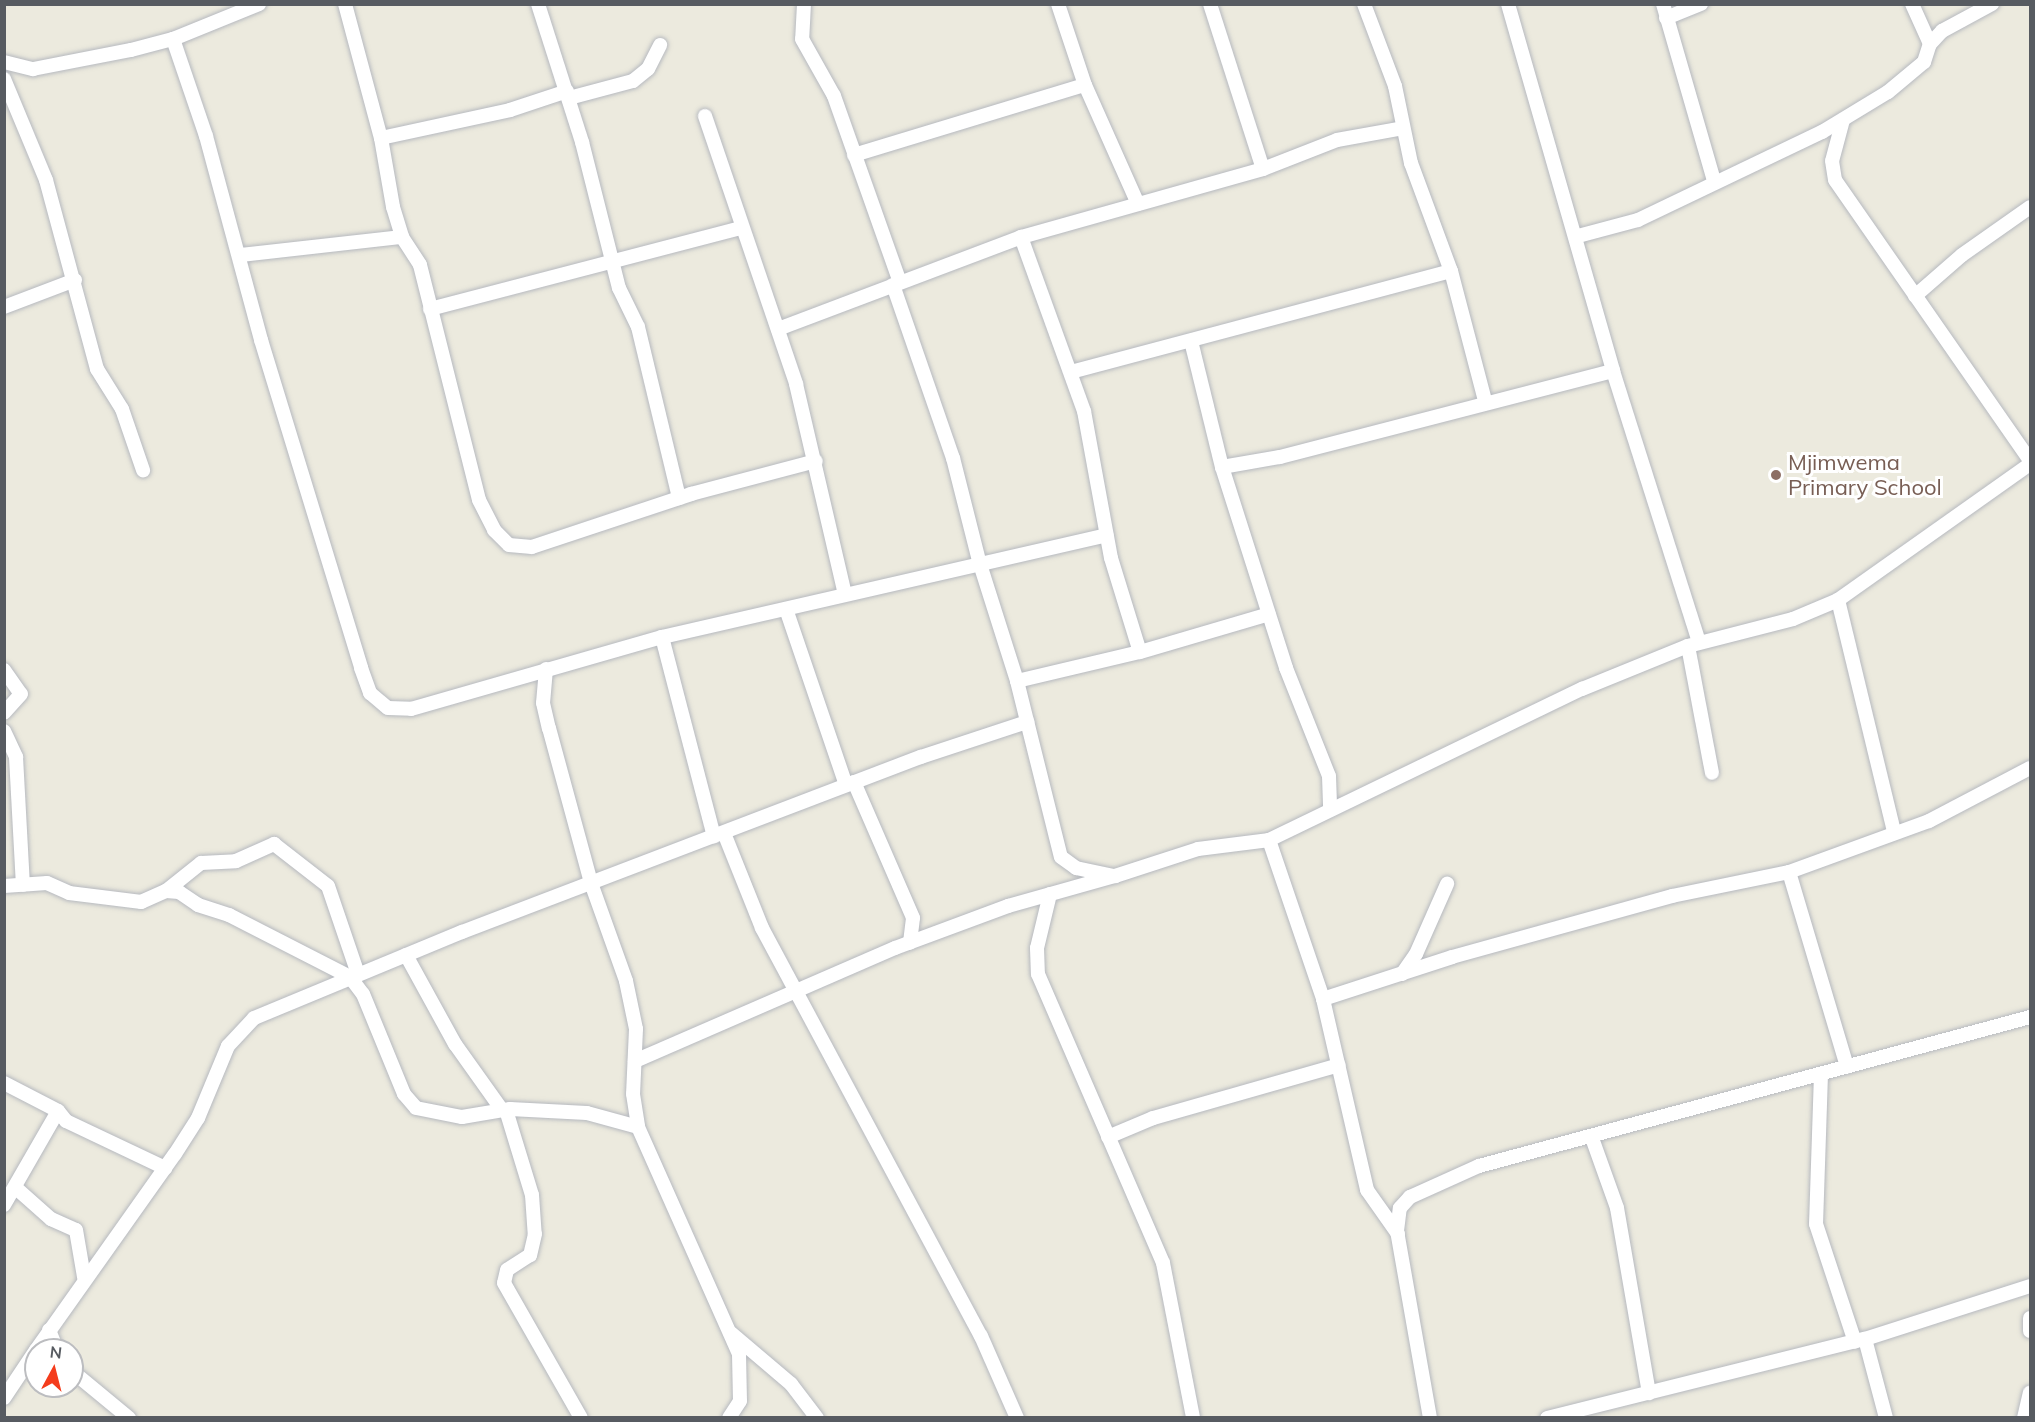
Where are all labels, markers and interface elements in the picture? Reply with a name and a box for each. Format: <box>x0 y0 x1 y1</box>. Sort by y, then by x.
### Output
place label: Mjimwema Primary School <box>1788 449 1942 500</box>
marker: Mjimwema Primary School <box>1769 468 1783 482</box>
north arrow <box>24 1338 84 1398</box>
text: N <box>49 1341 63 1363</box>

